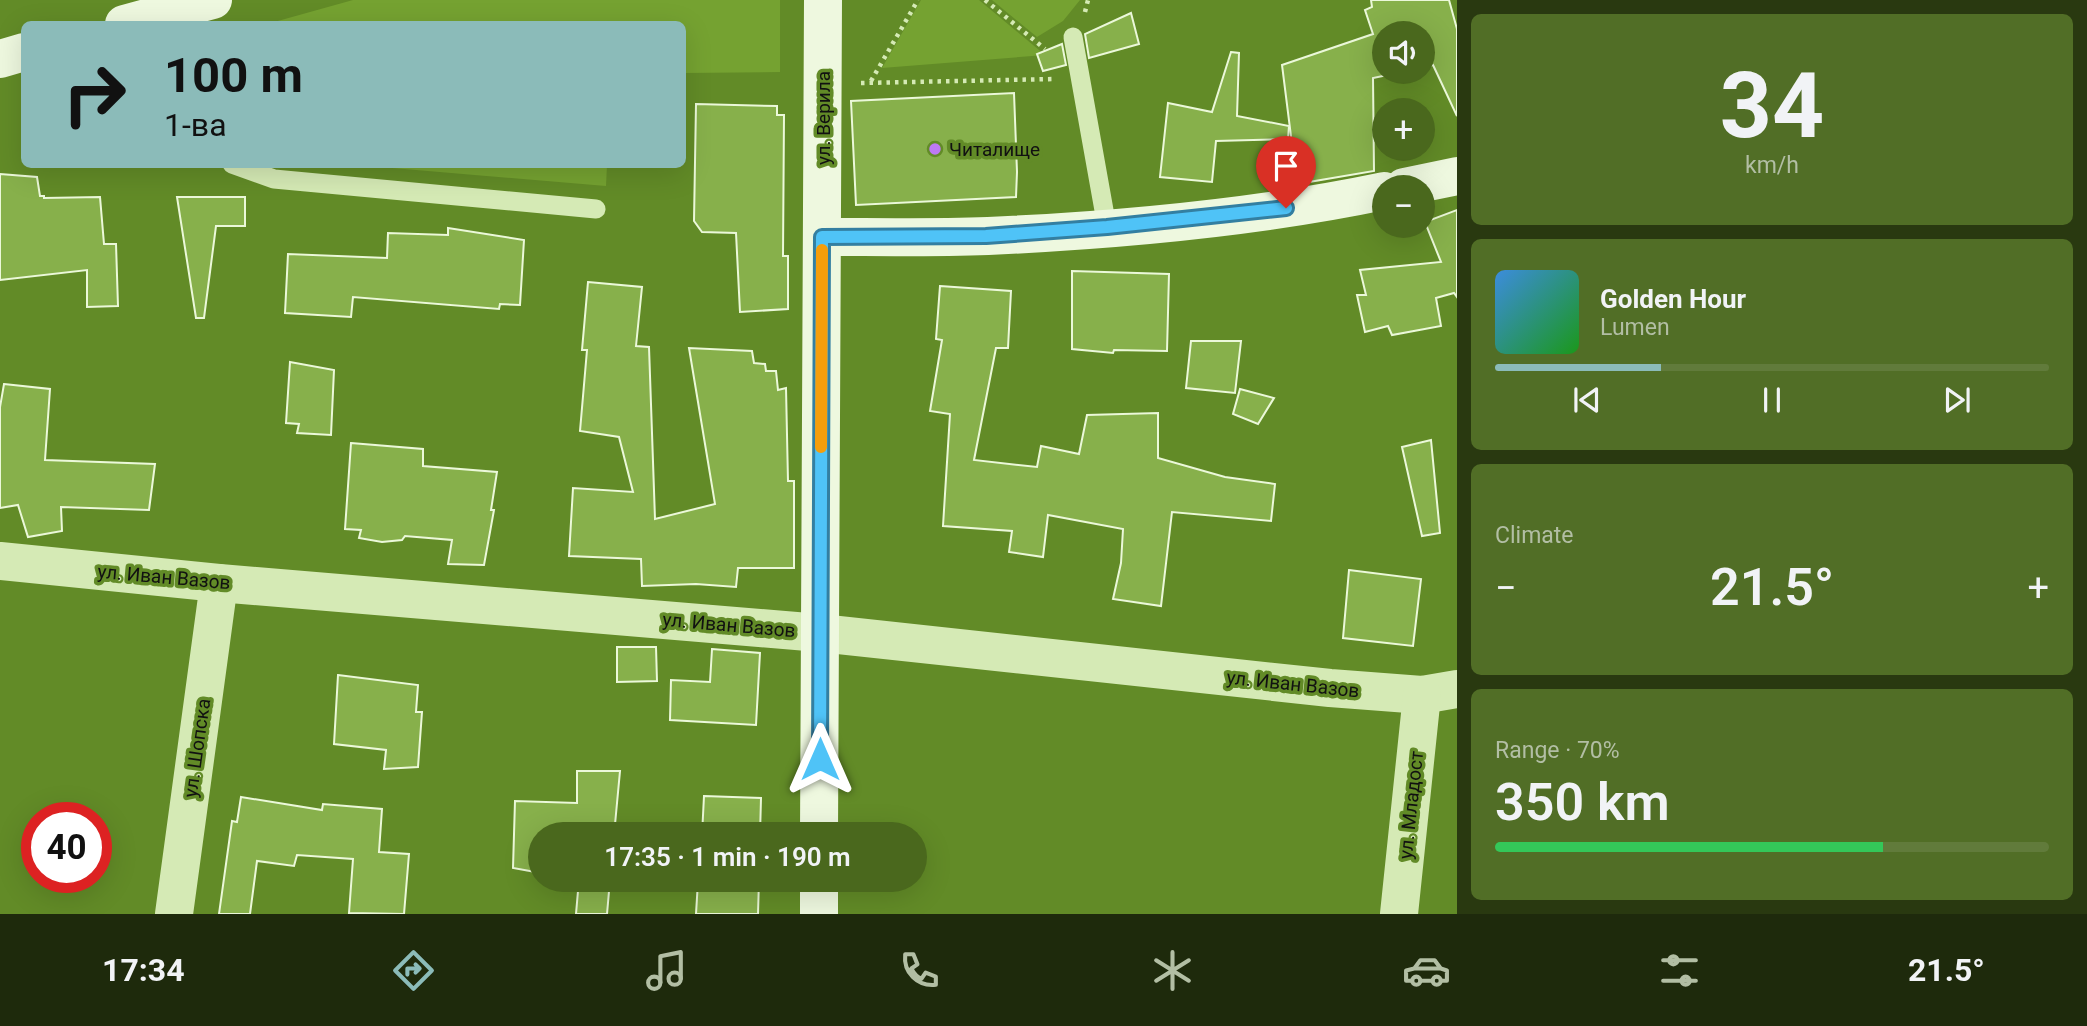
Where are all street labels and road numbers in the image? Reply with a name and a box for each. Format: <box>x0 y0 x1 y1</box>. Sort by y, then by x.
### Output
street label: ул. Верила <box>812 71 835 165</box>
street label: ул. Иван Вазов <box>97 560 231 594</box>
street label: ул. Иван Вазов <box>662 608 796 642</box>
street label: ул. Иван Вазов <box>1226 666 1360 702</box>
street label: ул. Шопска <box>179 697 215 799</box>
street label: ул. Младост <box>1394 750 1428 860</box>

